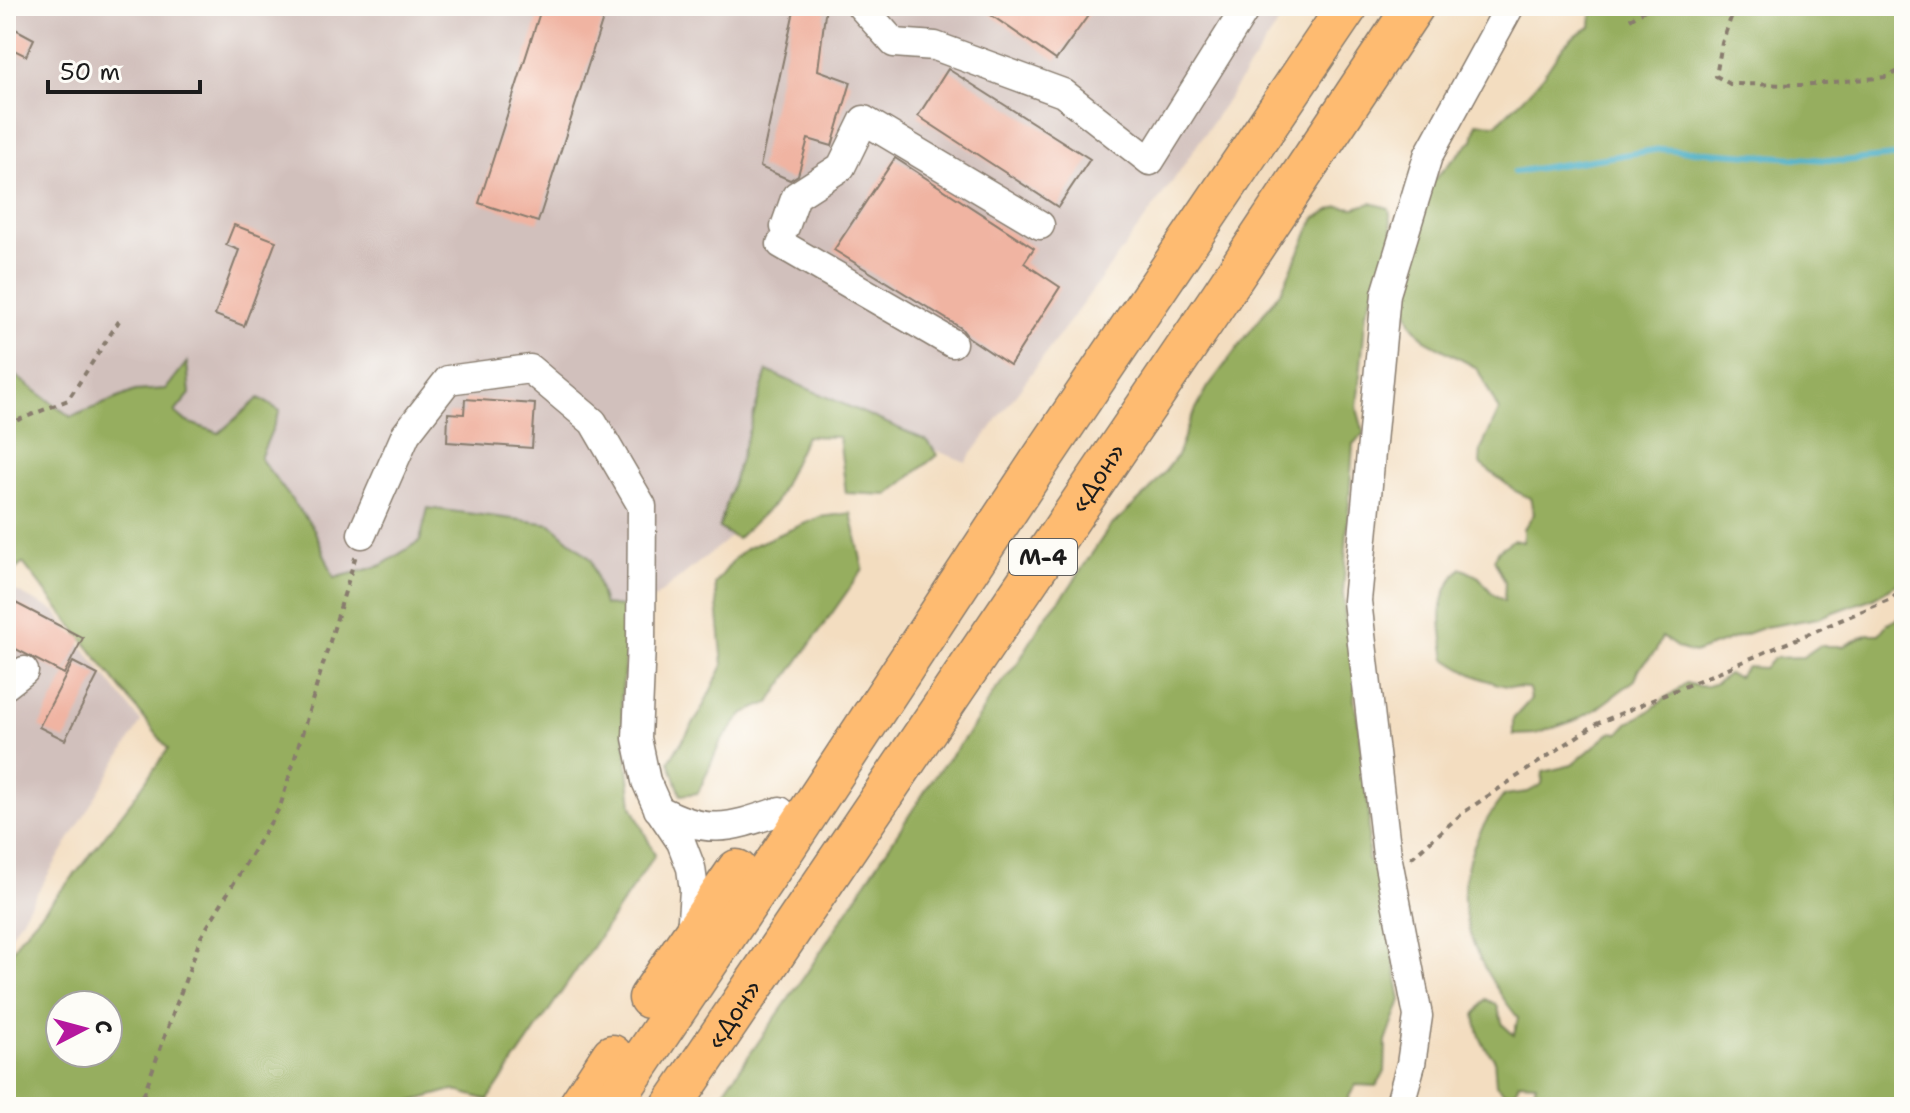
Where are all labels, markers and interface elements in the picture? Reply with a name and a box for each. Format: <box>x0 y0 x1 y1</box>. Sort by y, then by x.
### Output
scale bar <box>48 44 200 94</box>
text: 50 m <box>60 56 120 88</box>
street label: «Дон» <box>1063 437 1132 519</box>
road number: М-4 <box>1009 539 1077 575</box>
street label: «Дон» <box>699 974 769 1055</box>
north arrow <box>44 989 124 1069</box>
text: С <box>88 1019 119 1035</box>

